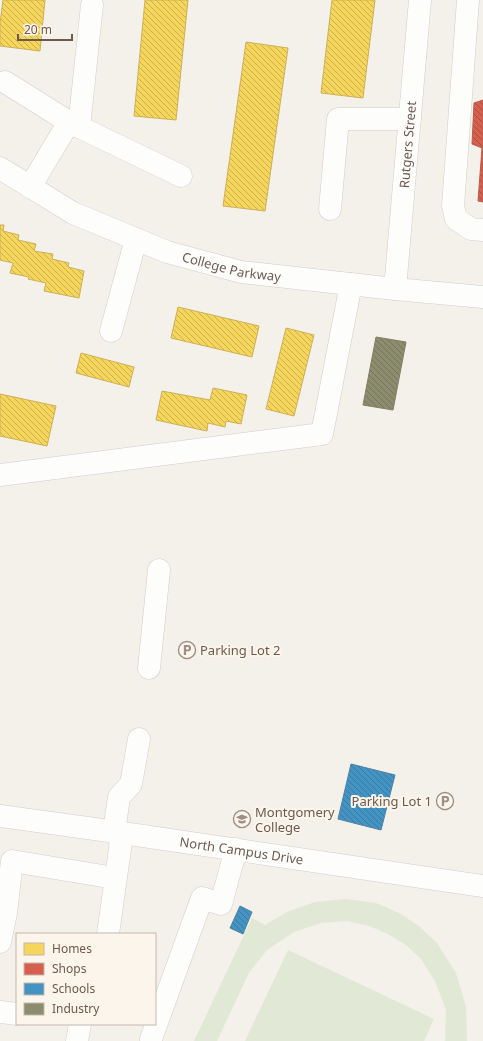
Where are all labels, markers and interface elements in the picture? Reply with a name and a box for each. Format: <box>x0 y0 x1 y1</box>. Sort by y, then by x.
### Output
scale bar <box>18 16 72 42</box>
text: 20 m <box>24 21 52 38</box>
street label: Rutgers Street <box>395 100 420 189</box>
street label: College Parkway <box>180 248 282 285</box>
parking icon: Parking Lot 2 <box>177 640 197 660</box>
place label: Parking Lot 2 <box>200 641 280 659</box>
parking icon: Parking Lot 1 <box>435 791 455 811</box>
place label: Parking Lot 1 <box>352 792 432 810</box>
place label: Montgomery College <box>255 803 335 836</box>
school or university icon: Montgomery College <box>232 809 252 829</box>
street label: North Campus Drive <box>178 833 305 868</box>
legend <box>16 933 156 1025</box>
text: Homes <box>52 940 92 957</box>
text: Shops <box>52 960 87 977</box>
text: Schools <box>52 980 95 997</box>
text: Industry <box>52 1000 100 1017</box>

